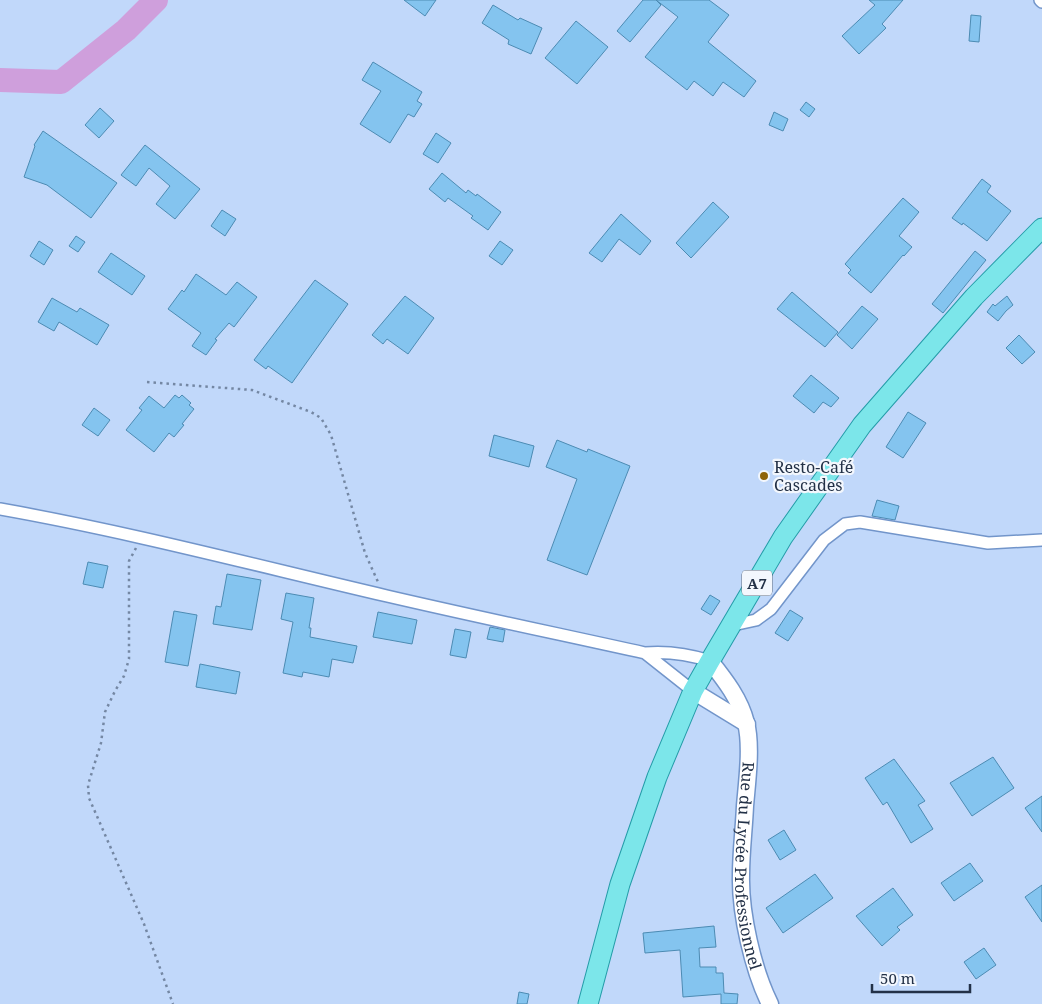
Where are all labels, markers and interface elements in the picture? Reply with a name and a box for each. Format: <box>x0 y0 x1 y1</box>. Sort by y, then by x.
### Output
place label: Resto-Café Cascades <box>774 456 853 496</box>
marker: Resto-Café Cascades <box>758 470 770 482</box>
road number: A7 <box>742 570 772 596</box>
street label: Rue du Lycée Professionnel <box>730 761 767 973</box>
scale bar <box>872 962 970 994</box>
text: 50 m <box>880 968 915 988</box>

